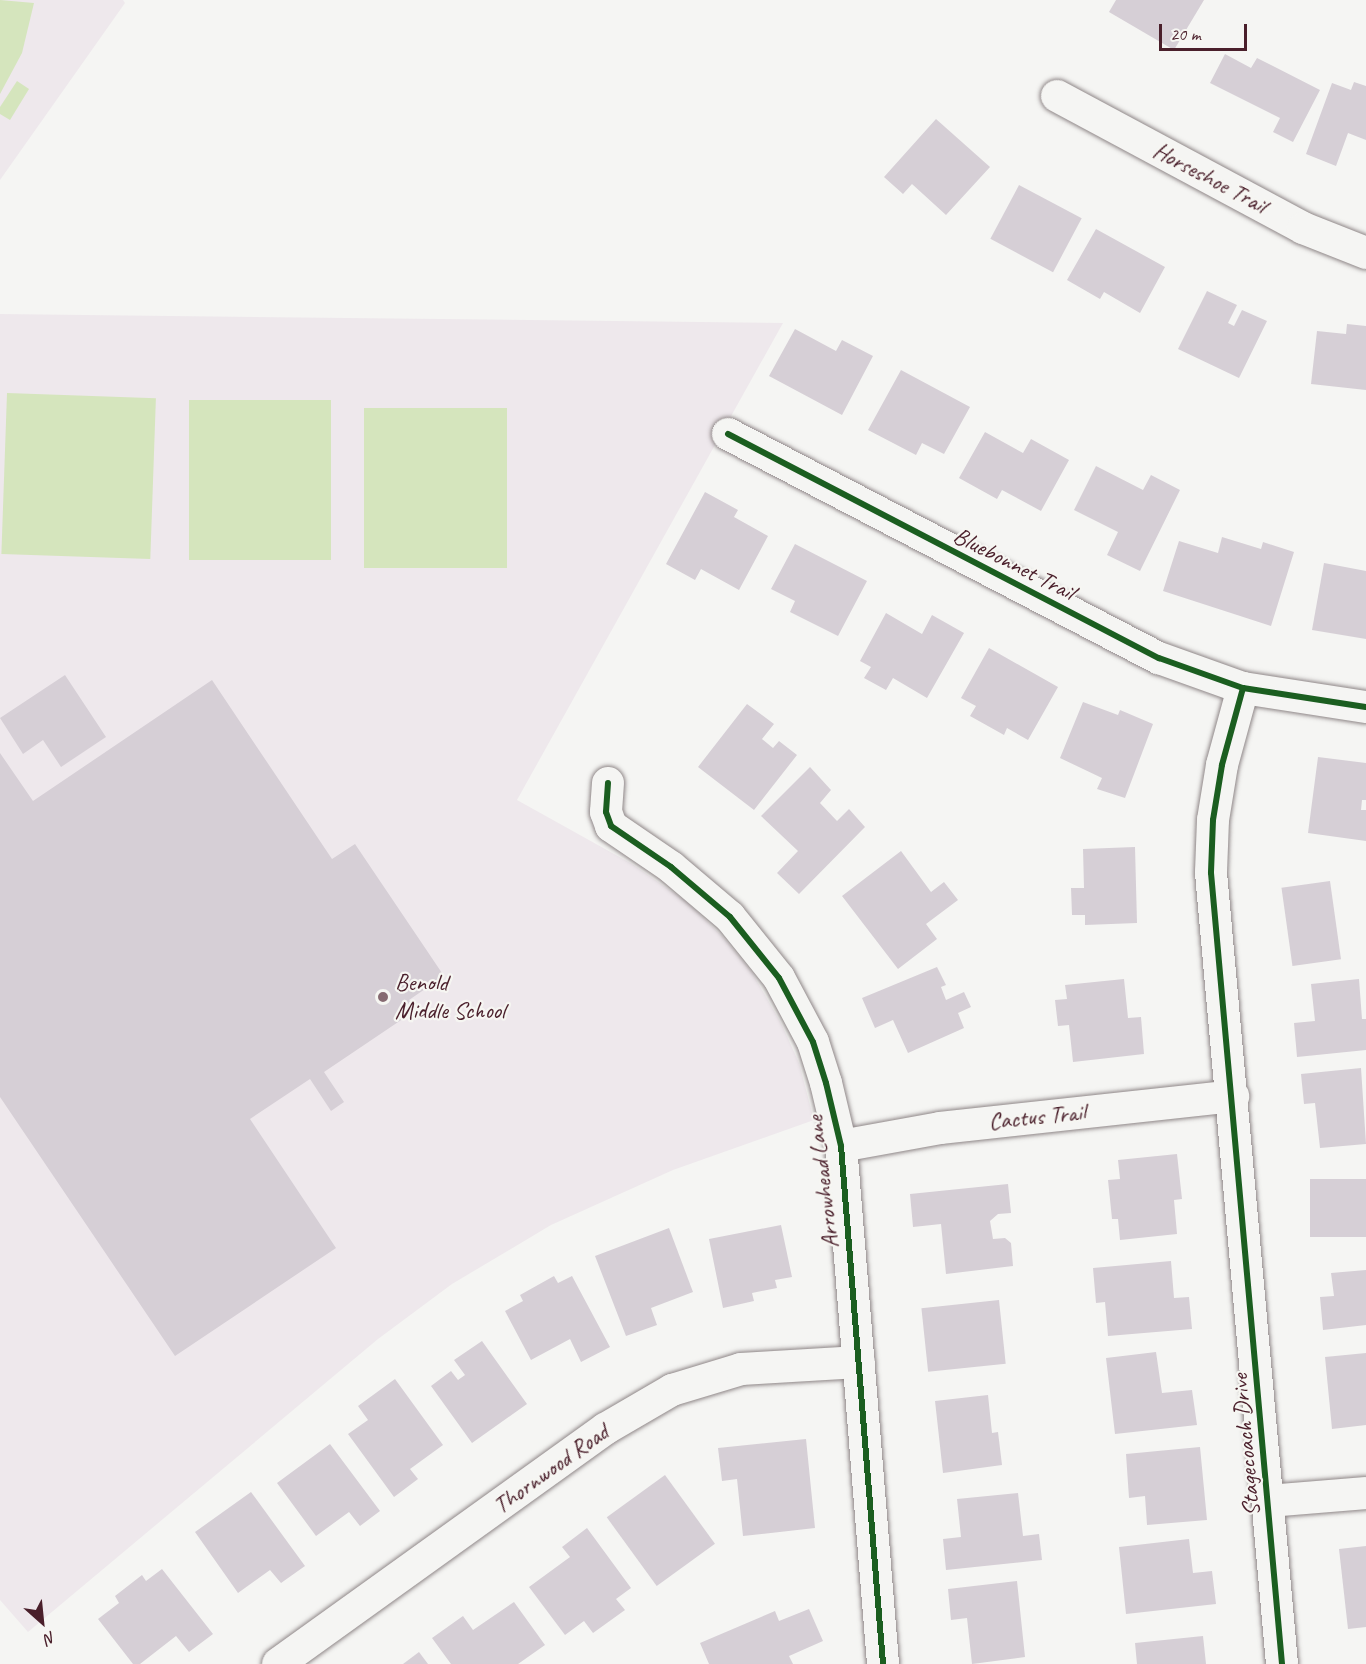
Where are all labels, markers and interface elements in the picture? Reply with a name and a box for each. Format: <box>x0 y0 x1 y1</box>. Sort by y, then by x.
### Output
scale bar <box>1162 12 1250 50</box>
text: 20 m <box>1170 23 1201 45</box>
street label: Horseshoe Trail <box>1148 136 1272 220</box>
street label: Bluebonnet Trail <box>949 521 1079 607</box>
place label: Benold Middle School <box>395 969 505 1025</box>
marker: Benold Middle School <box>376 990 390 1004</box>
street label: Cactus Trail <box>987 1098 1087 1136</box>
street label: Arrowhead Lane <box>801 1114 845 1250</box>
street label: Stagecoach Drive <box>1225 1372 1267 1518</box>
street label: Thornwood Road <box>488 1418 614 1520</box>
north arrow <box>12 1592 72 1652</box>
text: N <box>41 1627 59 1649</box>

